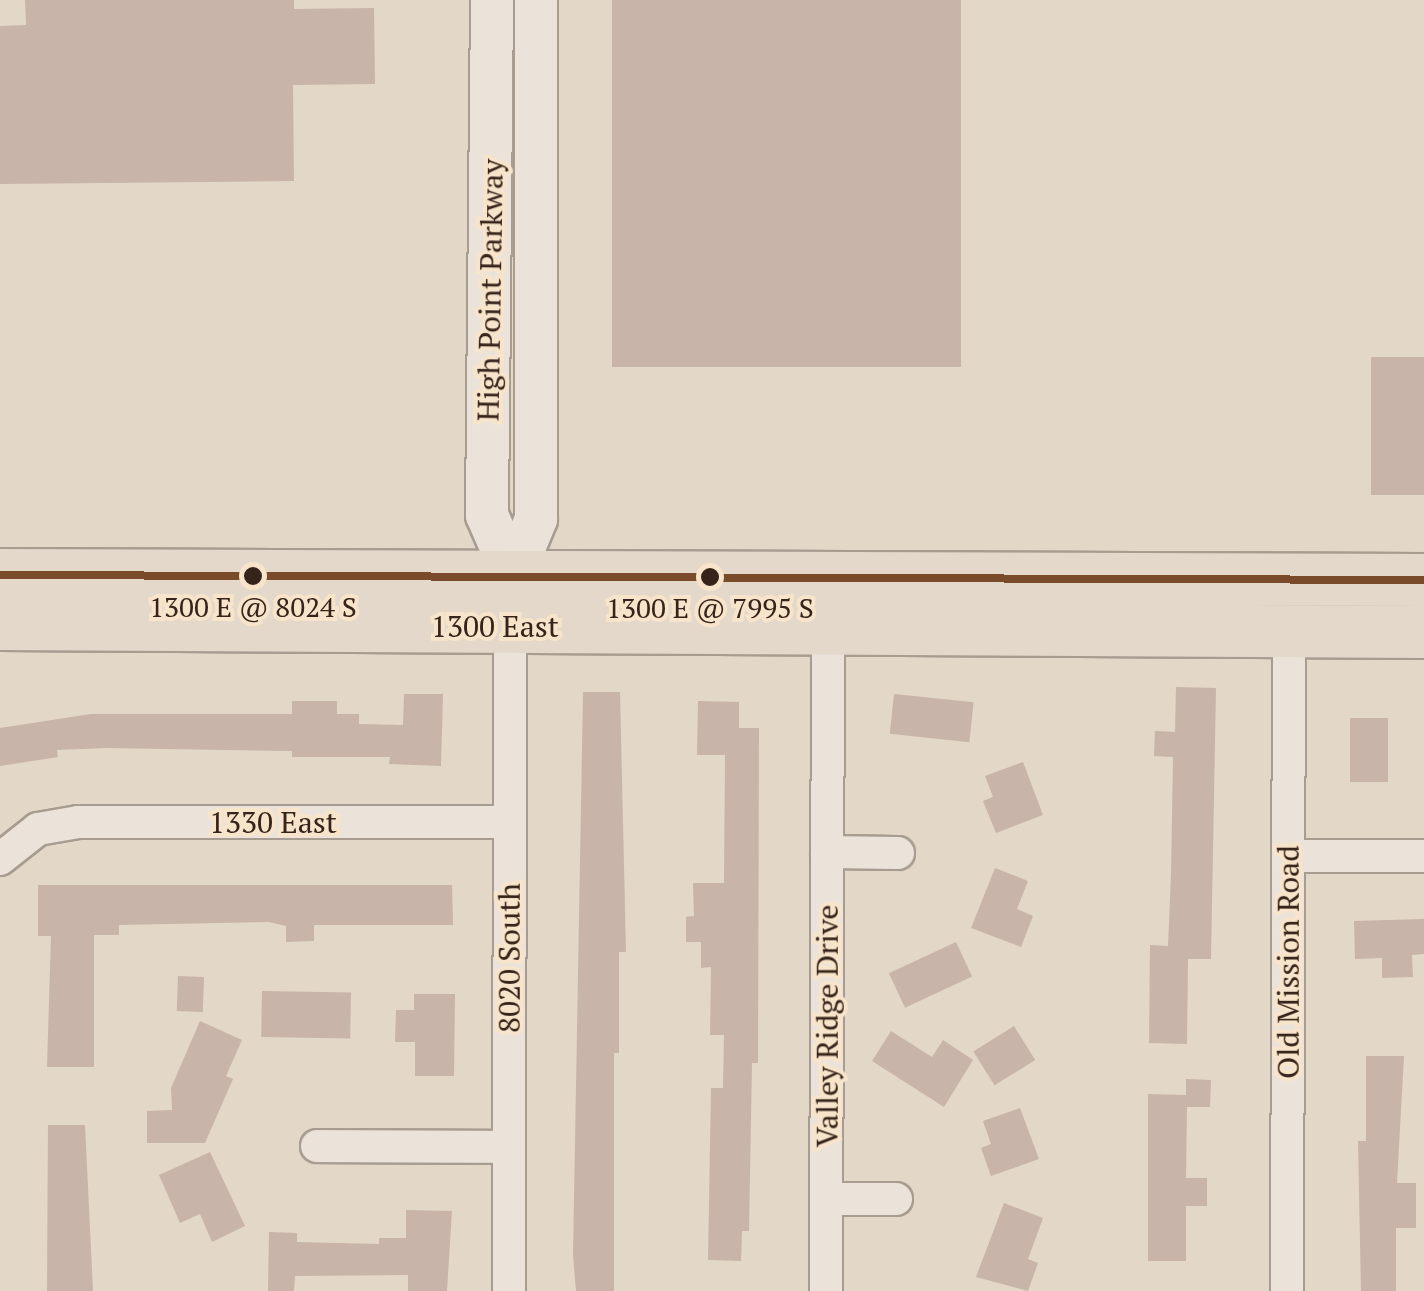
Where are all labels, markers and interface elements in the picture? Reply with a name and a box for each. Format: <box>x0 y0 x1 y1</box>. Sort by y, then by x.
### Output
street label: High Point Parkway <box>470 158 510 422</box>
marker: 1300 E @ 8024 S <box>243 566 263 586</box>
marker: 1300 E @ 7995 S <box>700 567 720 587</box>
place label: 1300 E @ 8024 S <box>149 590 357 624</box>
place label: 1300 E @ 7995 S <box>606 591 814 625</box>
street label: 1300 East <box>431 608 559 644</box>
street label: 1330 East <box>209 804 337 840</box>
street label: Old Mission Road <box>1270 845 1306 1079</box>
street label: 8020 South <box>491 883 527 1033</box>
street label: Valley Ridge Drive <box>809 905 845 1147</box>

